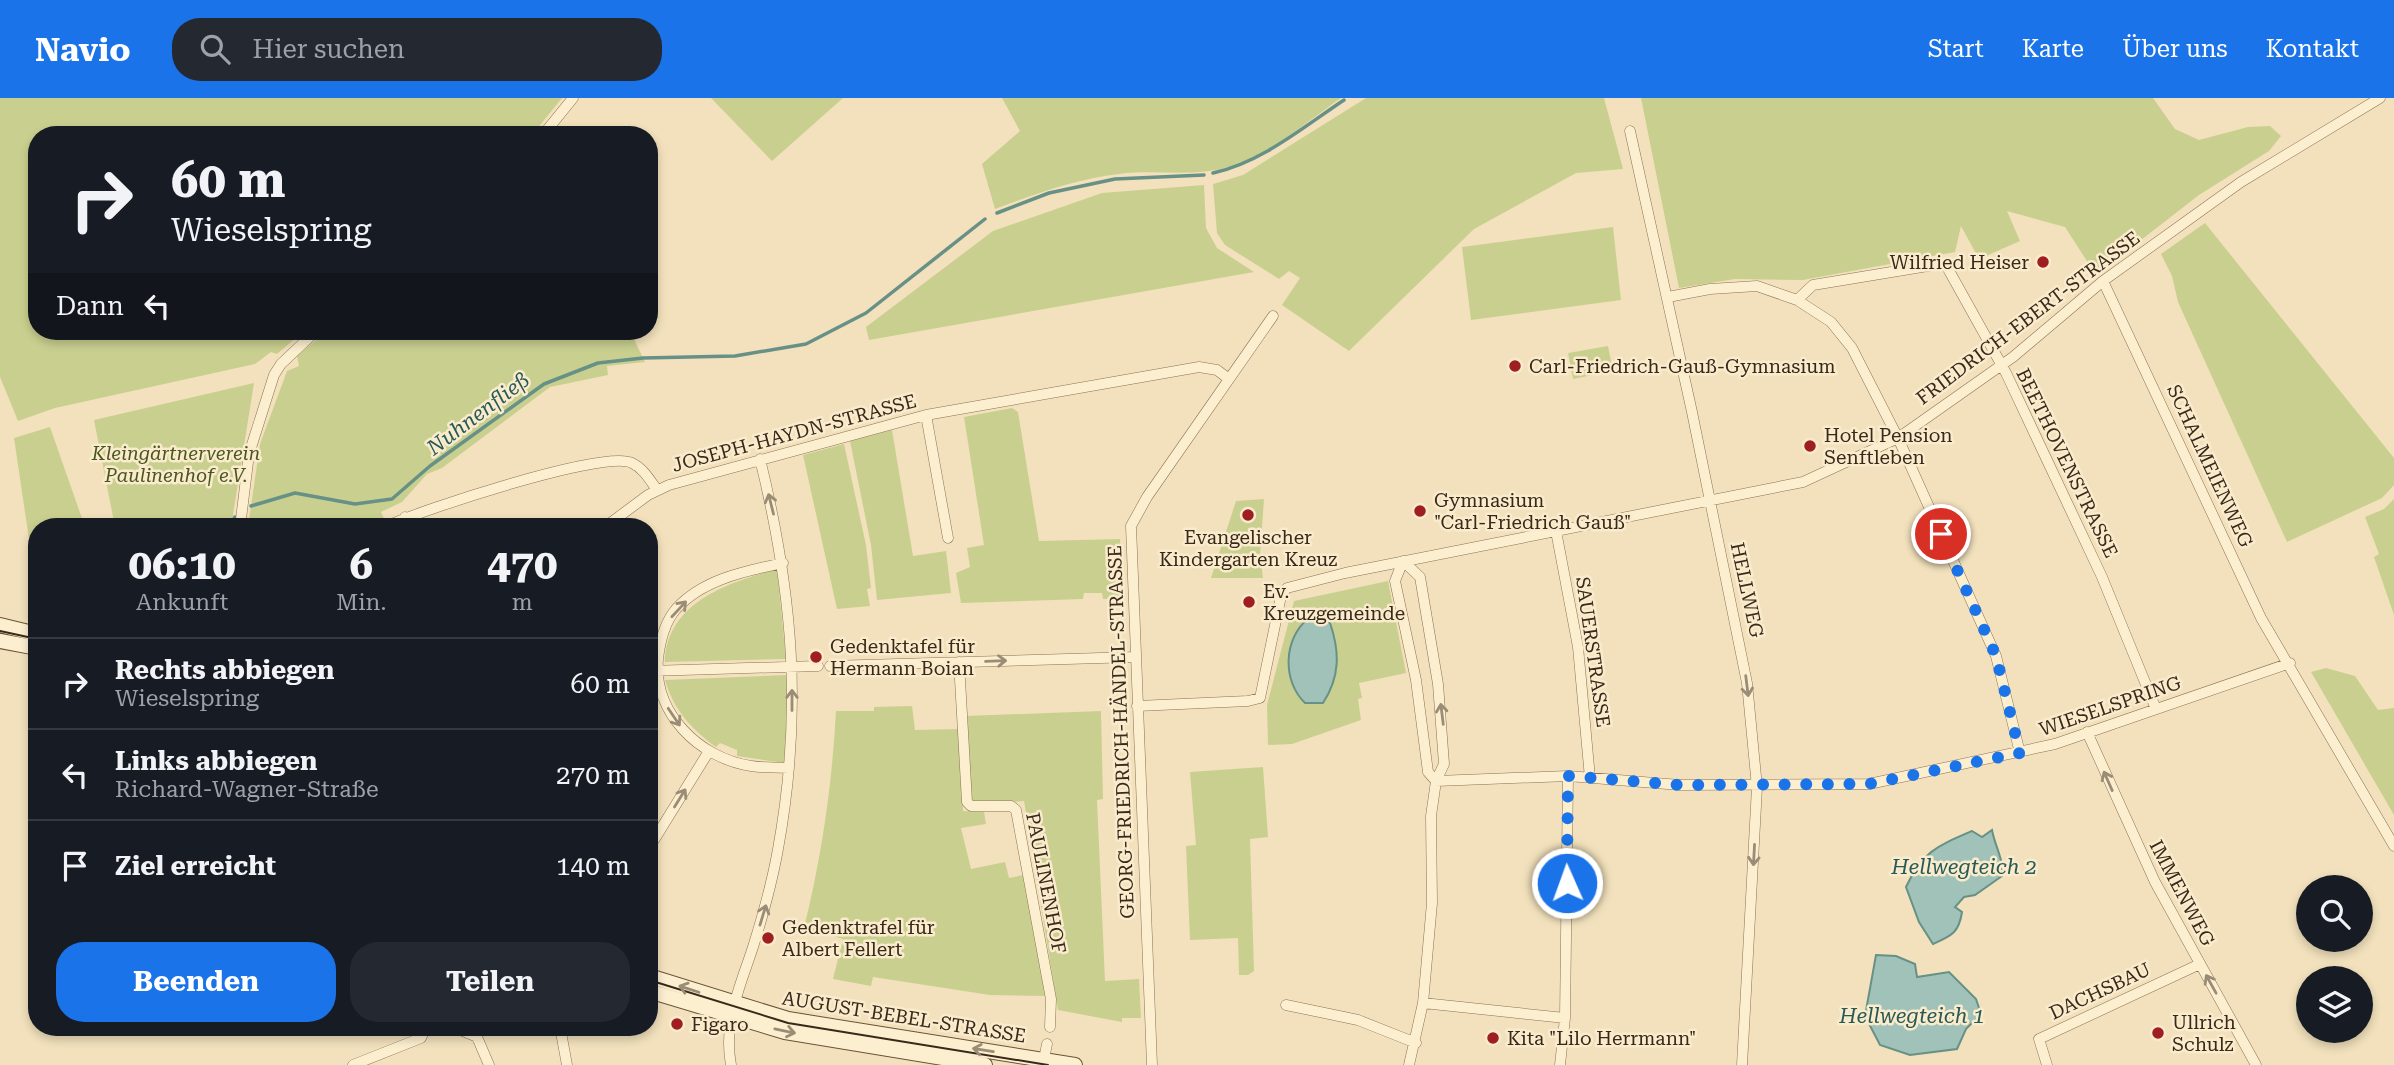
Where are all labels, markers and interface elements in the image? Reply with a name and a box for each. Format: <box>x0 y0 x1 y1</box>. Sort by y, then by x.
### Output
search box <box>172 18 662 81</box>
text: Navio <box>35 30 130 69</box>
icon: search <box>196 30 234 68</box>
text: Hier suchen <box>252 34 405 64</box>
text: Start <box>1928 35 1984 63</box>
text: Karte <box>2022 35 2084 63</box>
text: Über uns <box>2122 35 2228 63</box>
text: Kontakt <box>2266 35 2359 63</box>
text: 60 m <box>171 152 286 209</box>
icon: right <box>56 154 147 245</box>
text: Wieselspring <box>171 211 372 249</box>
street label: FRIEDRICH-EBERT-STRASSE <box>1912 226 2144 410</box>
place label: Wilfried Heiser <box>1890 251 2029 274</box>
marker: Wilfried Heiser <box>2035 254 2051 270</box>
icon: left <box>138 287 176 325</box>
text: Dann <box>56 291 124 321</box>
place label: Carl-Friedrich-Gauß-Gymnasium <box>1529 355 1836 378</box>
marker: Carl-Friedrich-Gauß-Gymnasium <box>1507 358 1523 374</box>
street label: BEETHOVENSTRASSE <box>2011 365 2123 561</box>
water label: Nuhnenfließ <box>421 368 534 461</box>
street label: SCHALMEIENWEG <box>2162 381 2258 551</box>
street label: JOSEPH-HAYDN-STRASSE <box>669 389 919 477</box>
place label: Hotel Pension Senftleben <box>1824 424 1953 469</box>
marker: Hotel Pension Senftleben <box>1802 438 1818 454</box>
park label: Kleingärtnerverein Paulinenhof e.V. <box>91 442 261 487</box>
place label: Gymnasium "Carl-Friedrich Gauß" <box>1434 489 1631 534</box>
one-way arrow <box>764 493 777 516</box>
marker: Gymnasium "Carl-Friedrich Gauß" <box>1412 503 1428 519</box>
pin <box>1911 504 1971 564</box>
marker: Evangelischer Kindergarten Kreuz <box>1240 507 1256 523</box>
icon: arrive <box>1922 515 1960 553</box>
place label: Evangelischer Kindergarten Kreuz <box>1159 526 1337 571</box>
text: 06:10 <box>129 540 236 589</box>
text: 6 <box>350 540 373 589</box>
text: 470 <box>487 540 557 589</box>
street label: HELLWEG <box>1726 540 1768 640</box>
street label: GEORG-FRIEDRICH-HÄNDEL-STRASSE <box>1103 545 1139 919</box>
street label: SAUERSTRASSE <box>1571 575 1615 729</box>
place label: Ev. Kreuzgemeinde <box>1263 580 1405 625</box>
text: Ankunft <box>136 589 228 616</box>
text: Min. <box>336 589 386 616</box>
text: m <box>512 589 533 616</box>
marker: Ev. Kreuzgemeinde <box>1241 594 1257 610</box>
one-way arrow <box>671 600 687 618</box>
place label: Gedenktafel für Hermann Boian <box>830 635 975 680</box>
marker: Gedenktafel für Hermann Boian <box>808 649 824 665</box>
text: Rechts abbiegen <box>115 655 334 685</box>
one-way arrow <box>984 655 1007 668</box>
icon: right <box>56 665 94 703</box>
text: 60 m <box>571 669 630 699</box>
street label: WIESELSPRING <box>2036 671 2184 741</box>
one-way arrow <box>1740 675 1753 697</box>
text: Wieselspring <box>115 685 259 712</box>
one-way arrow <box>786 689 799 712</box>
one-way arrow <box>1435 704 1448 726</box>
one-way arrow <box>667 707 681 726</box>
text: Links abbiegen <box>115 746 318 776</box>
icon: left <box>56 756 94 794</box>
text: 270 m <box>556 760 630 790</box>
one-way arrow <box>2101 771 2114 793</box>
text: Richard-Wagner-Straße <box>115 776 379 803</box>
one-way arrow <box>673 788 687 808</box>
street label: PAULINENHOF <box>1021 811 1071 955</box>
street label: IMMENWEG <box>2144 836 2220 950</box>
one-way arrow <box>1747 843 1760 866</box>
position arrow <box>1530 846 1604 920</box>
icon: arrive <box>56 847 94 885</box>
text: Ziel erreicht <box>115 851 276 881</box>
text: 140 m <box>556 851 630 881</box>
water label: Hellwegteich 2 <box>1890 855 2037 879</box>
map controls <box>2296 875 2373 1043</box>
button: search <box>2296 875 2373 952</box>
one-way arrow <box>757 905 770 927</box>
place label: Gedenktrafel für Albert Fellert <box>782 916 935 961</box>
marker: Gedenktrafel für Albert Fellert <box>760 930 776 946</box>
button: Beenden <box>56 942 336 1022</box>
button: Teilen <box>350 942 630 1022</box>
street label: DACHSBAU <box>2046 958 2154 1024</box>
button: layers <box>2296 966 2373 1043</box>
one-way arrow <box>2204 974 2217 995</box>
one-way arrow <box>678 982 700 995</box>
street label: AUGUST-BEBEL-STRASSE <box>780 986 1028 1048</box>
water label: Hellwegteich 1 <box>1838 1004 1985 1028</box>
place label: Ullrich Schulz <box>2172 1011 2236 1056</box>
place label: Figaro <box>691 1013 749 1036</box>
marker: Figaro <box>669 1016 685 1032</box>
one-way arrow <box>773 1025 796 1039</box>
marker: Ullrich Schulz <box>2150 1025 2166 1041</box>
place label: Kita "Lilo Herrmann" <box>1507 1027 1696 1050</box>
marker: Kita "Lilo Herrmann" <box>1485 1030 1501 1046</box>
one-way arrow <box>972 1043 995 1056</box>

